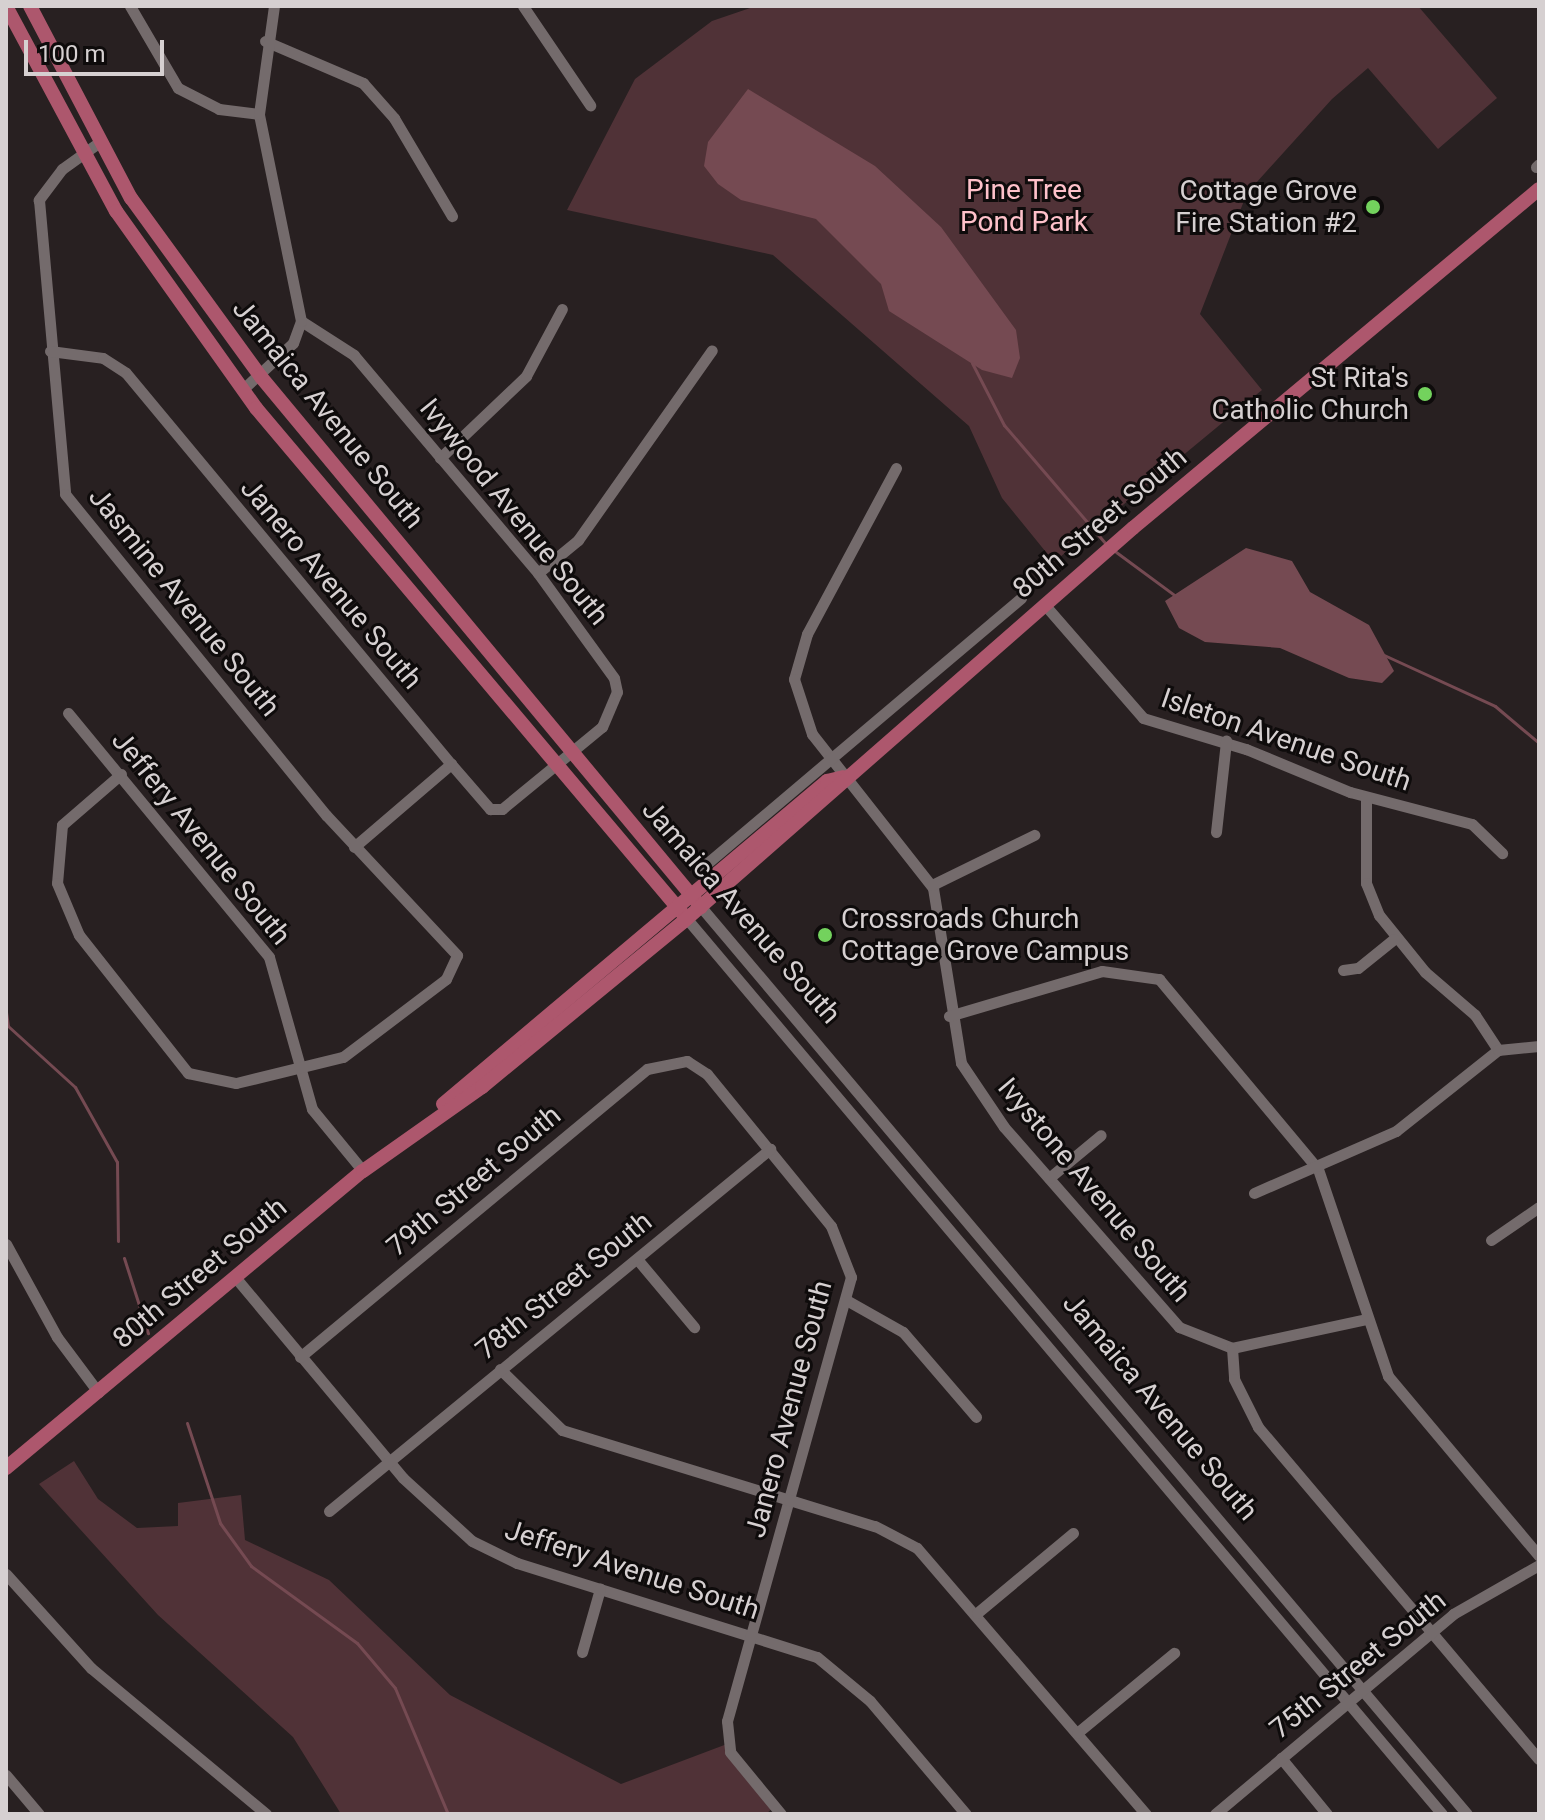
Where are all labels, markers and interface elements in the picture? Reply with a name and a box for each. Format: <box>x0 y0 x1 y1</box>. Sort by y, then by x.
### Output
scale bar <box>28 24 168 74</box>
text: 100 m <box>38 40 105 68</box>
park label: Pine Tree Pond Park <box>960 173 1088 239</box>
place label: Cottage Grove Fire Station #2 <box>1175 174 1357 240</box>
marker: Cottage Grove Fire Station #2 <box>1364 198 1382 216</box>
street label: Jamaica Avenue South <box>225 293 431 535</box>
place label: St Rita's Catholic Church <box>1211 361 1409 427</box>
marker: St Rita's Catholic Church <box>1416 385 1434 403</box>
street label: Ivywood Avenue South <box>412 392 616 632</box>
street label: 80th Street South <box>1006 441 1194 605</box>
street label: Janero Avenue South <box>233 472 429 696</box>
street label: Jasmine Avenue South <box>81 481 287 723</box>
street label: Isleton Avenue South <box>1157 681 1415 799</box>
street label: Jeffery Avenue South <box>104 724 298 952</box>
street label: Jamaica Avenue South <box>635 793 847 1031</box>
place label: Crossroads Church Cottage Grove Campus <box>841 902 1129 968</box>
marker: Crossroads Church Cottage Grove Campus <box>816 926 834 944</box>
street label: Ivystone Avenue South <box>990 1071 1198 1309</box>
street label: 79th Street South <box>380 1099 568 1263</box>
street label: 80th Street South <box>106 1191 294 1355</box>
street label: 78th Street South <box>469 1205 659 1367</box>
street label: Janero Avenue South <box>739 1277 839 1541</box>
street label: Jamaica Avenue South <box>1055 1287 1265 1527</box>
street label: Jeffery Avenue South <box>501 1513 763 1627</box>
street label: 75th Street South <box>1263 1584 1453 1746</box>

